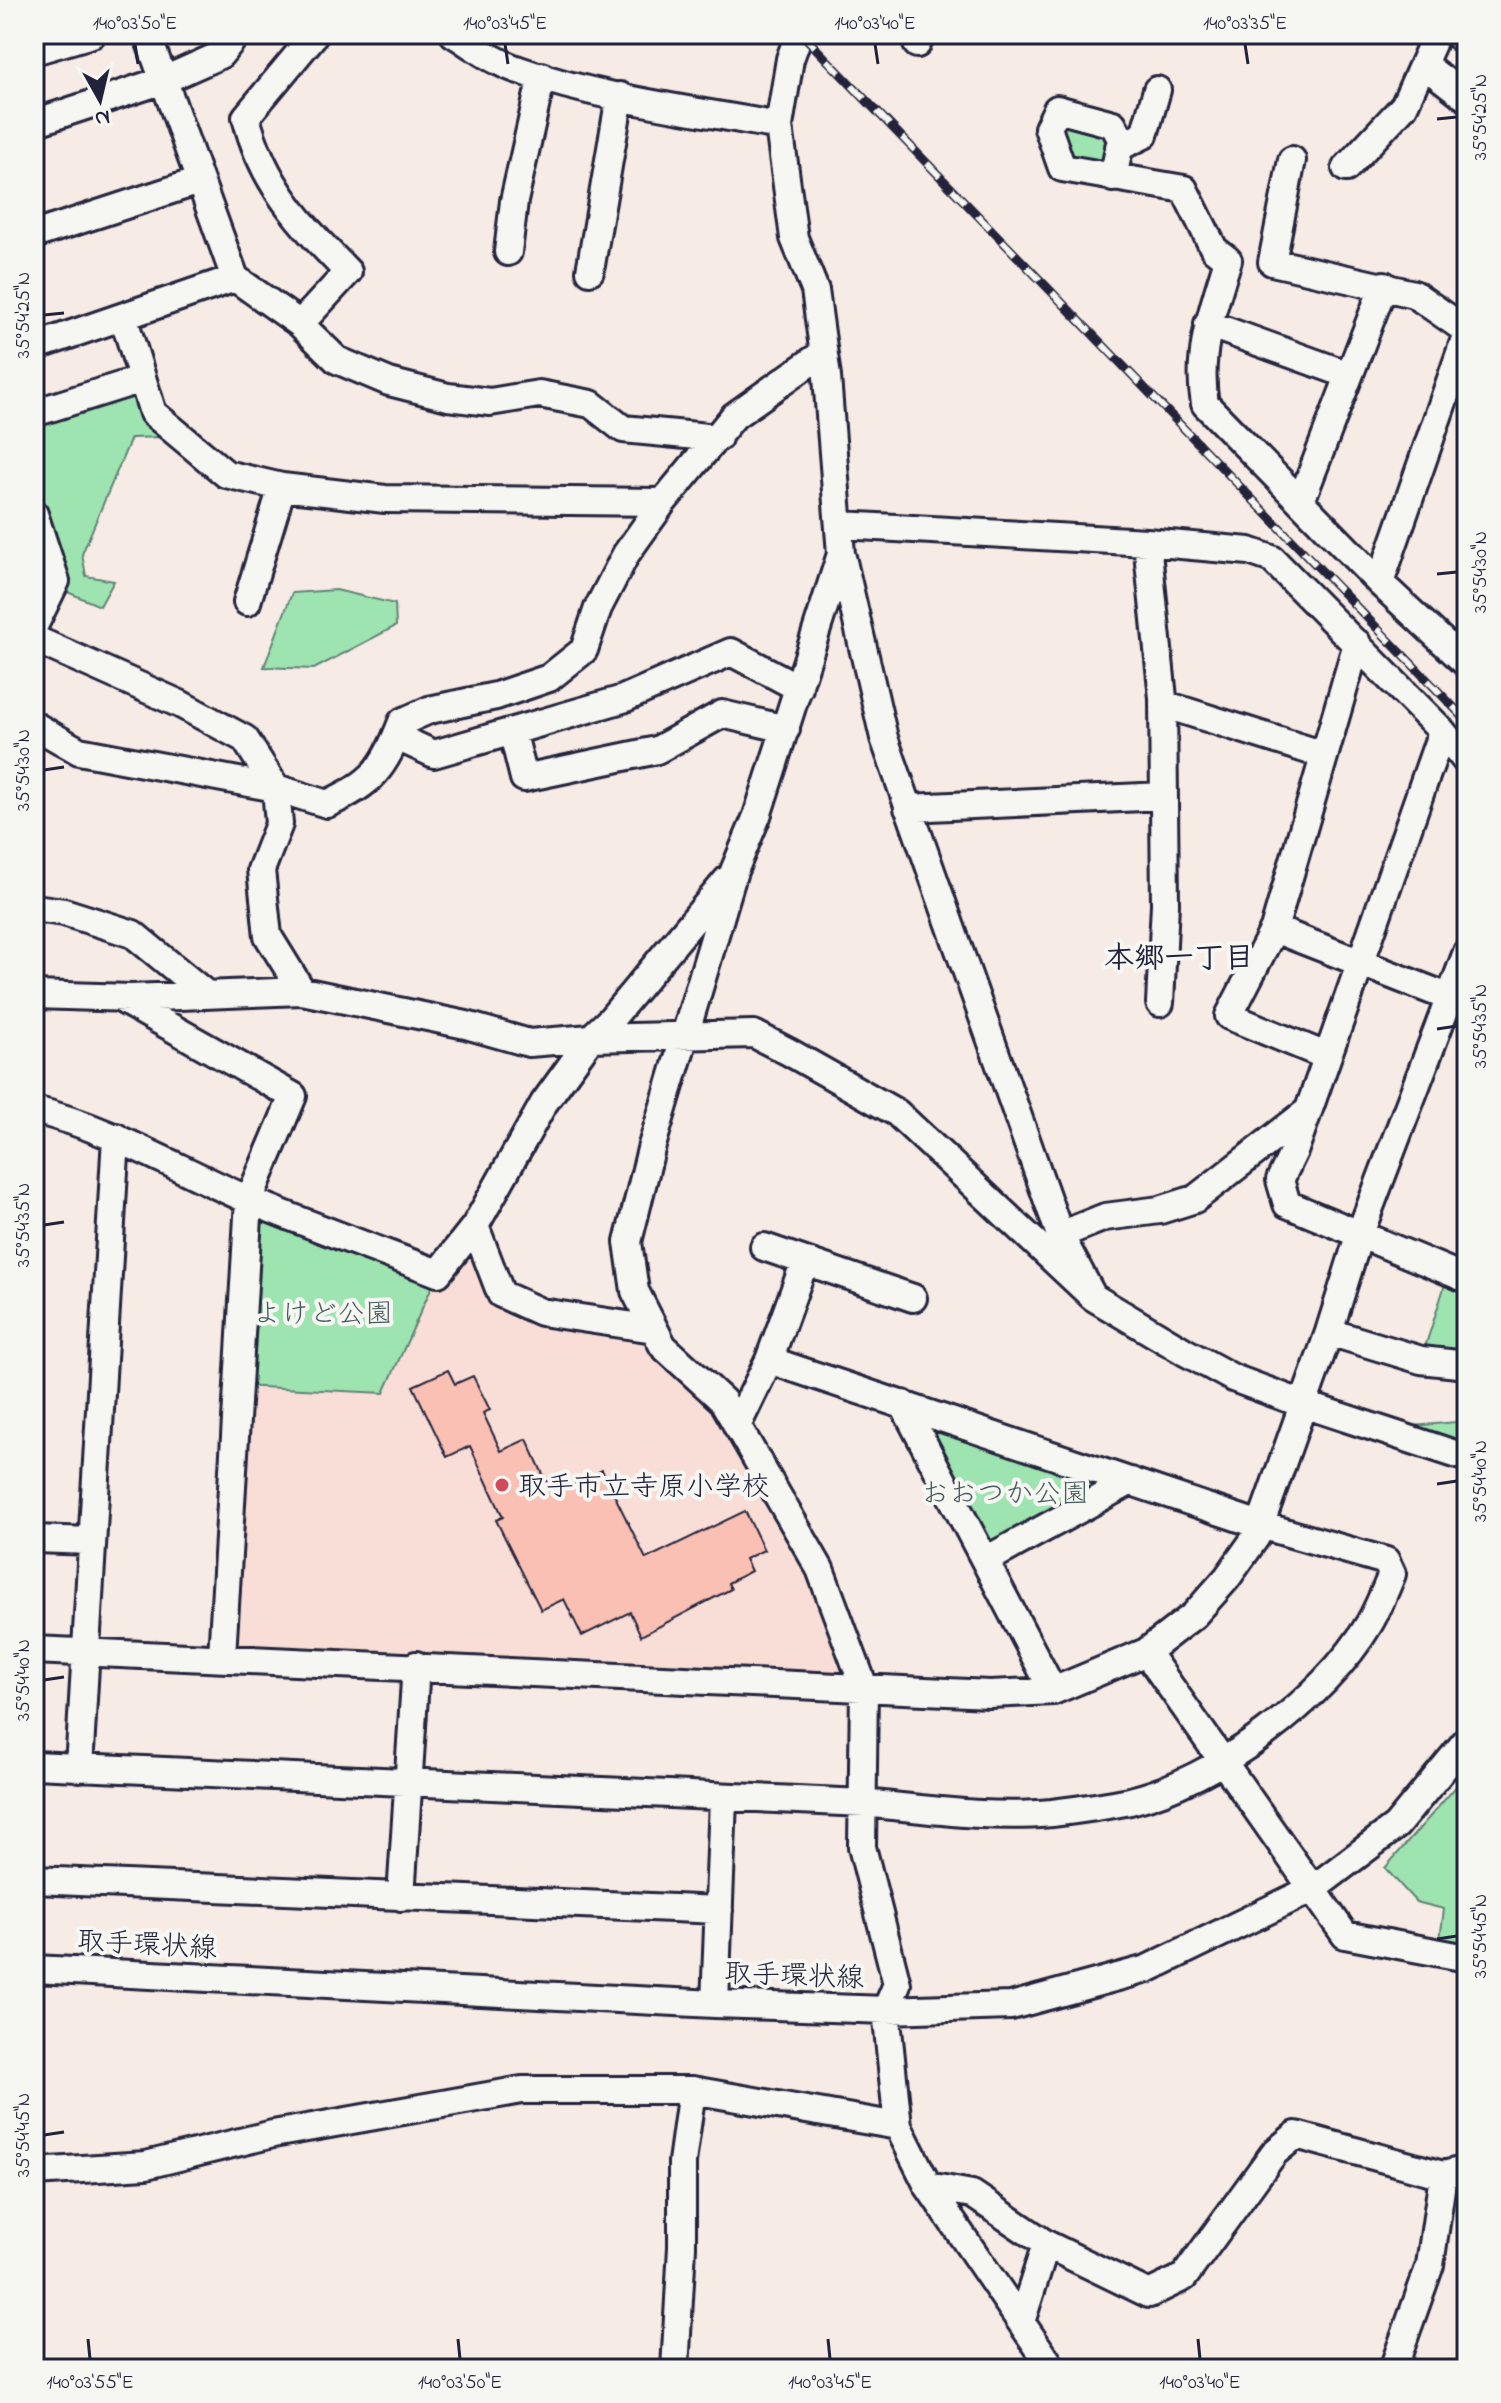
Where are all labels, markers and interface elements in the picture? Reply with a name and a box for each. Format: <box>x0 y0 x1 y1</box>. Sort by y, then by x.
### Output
text: 140°03'50"E <box>93 10 177 39</box>
text: 140°03'45"E <box>463 10 547 39</box>
text: 140°03'40"E <box>834 10 916 39</box>
text: 140°03'35"E <box>1203 10 1287 39</box>
north arrow <box>60 60 140 140</box>
text: 35°54'25"N <box>1467 74 1496 160</box>
text: N <box>93 100 112 134</box>
text: 35°54'25"N <box>10 272 39 358</box>
text: 35°54'30"N <box>1467 531 1496 613</box>
text: 35°54'30"N <box>10 729 39 811</box>
district label: 本郷一丁目 <box>1104 938 1254 982</box>
text: 35°54'35"N <box>1467 984 1496 1068</box>
text: 35°54'35"N <box>10 1183 39 1267</box>
park label: よけど公園 <box>253 1295 393 1336</box>
text: 35°54'40"N <box>1467 1440 1496 1522</box>
place label: 取手市立寺原小学校 <box>518 1468 770 1509</box>
park label: おおつか公園 <box>921 1475 1089 1516</box>
marker: 取手市立寺原小学校 <box>493 1476 511 1494</box>
text: 35°54'40"N <box>10 1639 39 1721</box>
text: 35°54'45"N <box>1467 1894 1496 1978</box>
street label: 取手環状線 <box>76 1922 218 1971</box>
street label: 取手環状線 <box>723 1955 865 2000</box>
text: 35°54'45"N <box>10 2093 39 2177</box>
text: 140°03'55"E <box>46 2369 134 2398</box>
text: 140°03'50"E <box>418 2369 502 2398</box>
text: 140°03'45"E <box>788 2369 872 2398</box>
text: 140°03'40"E <box>1159 2369 1241 2398</box>

